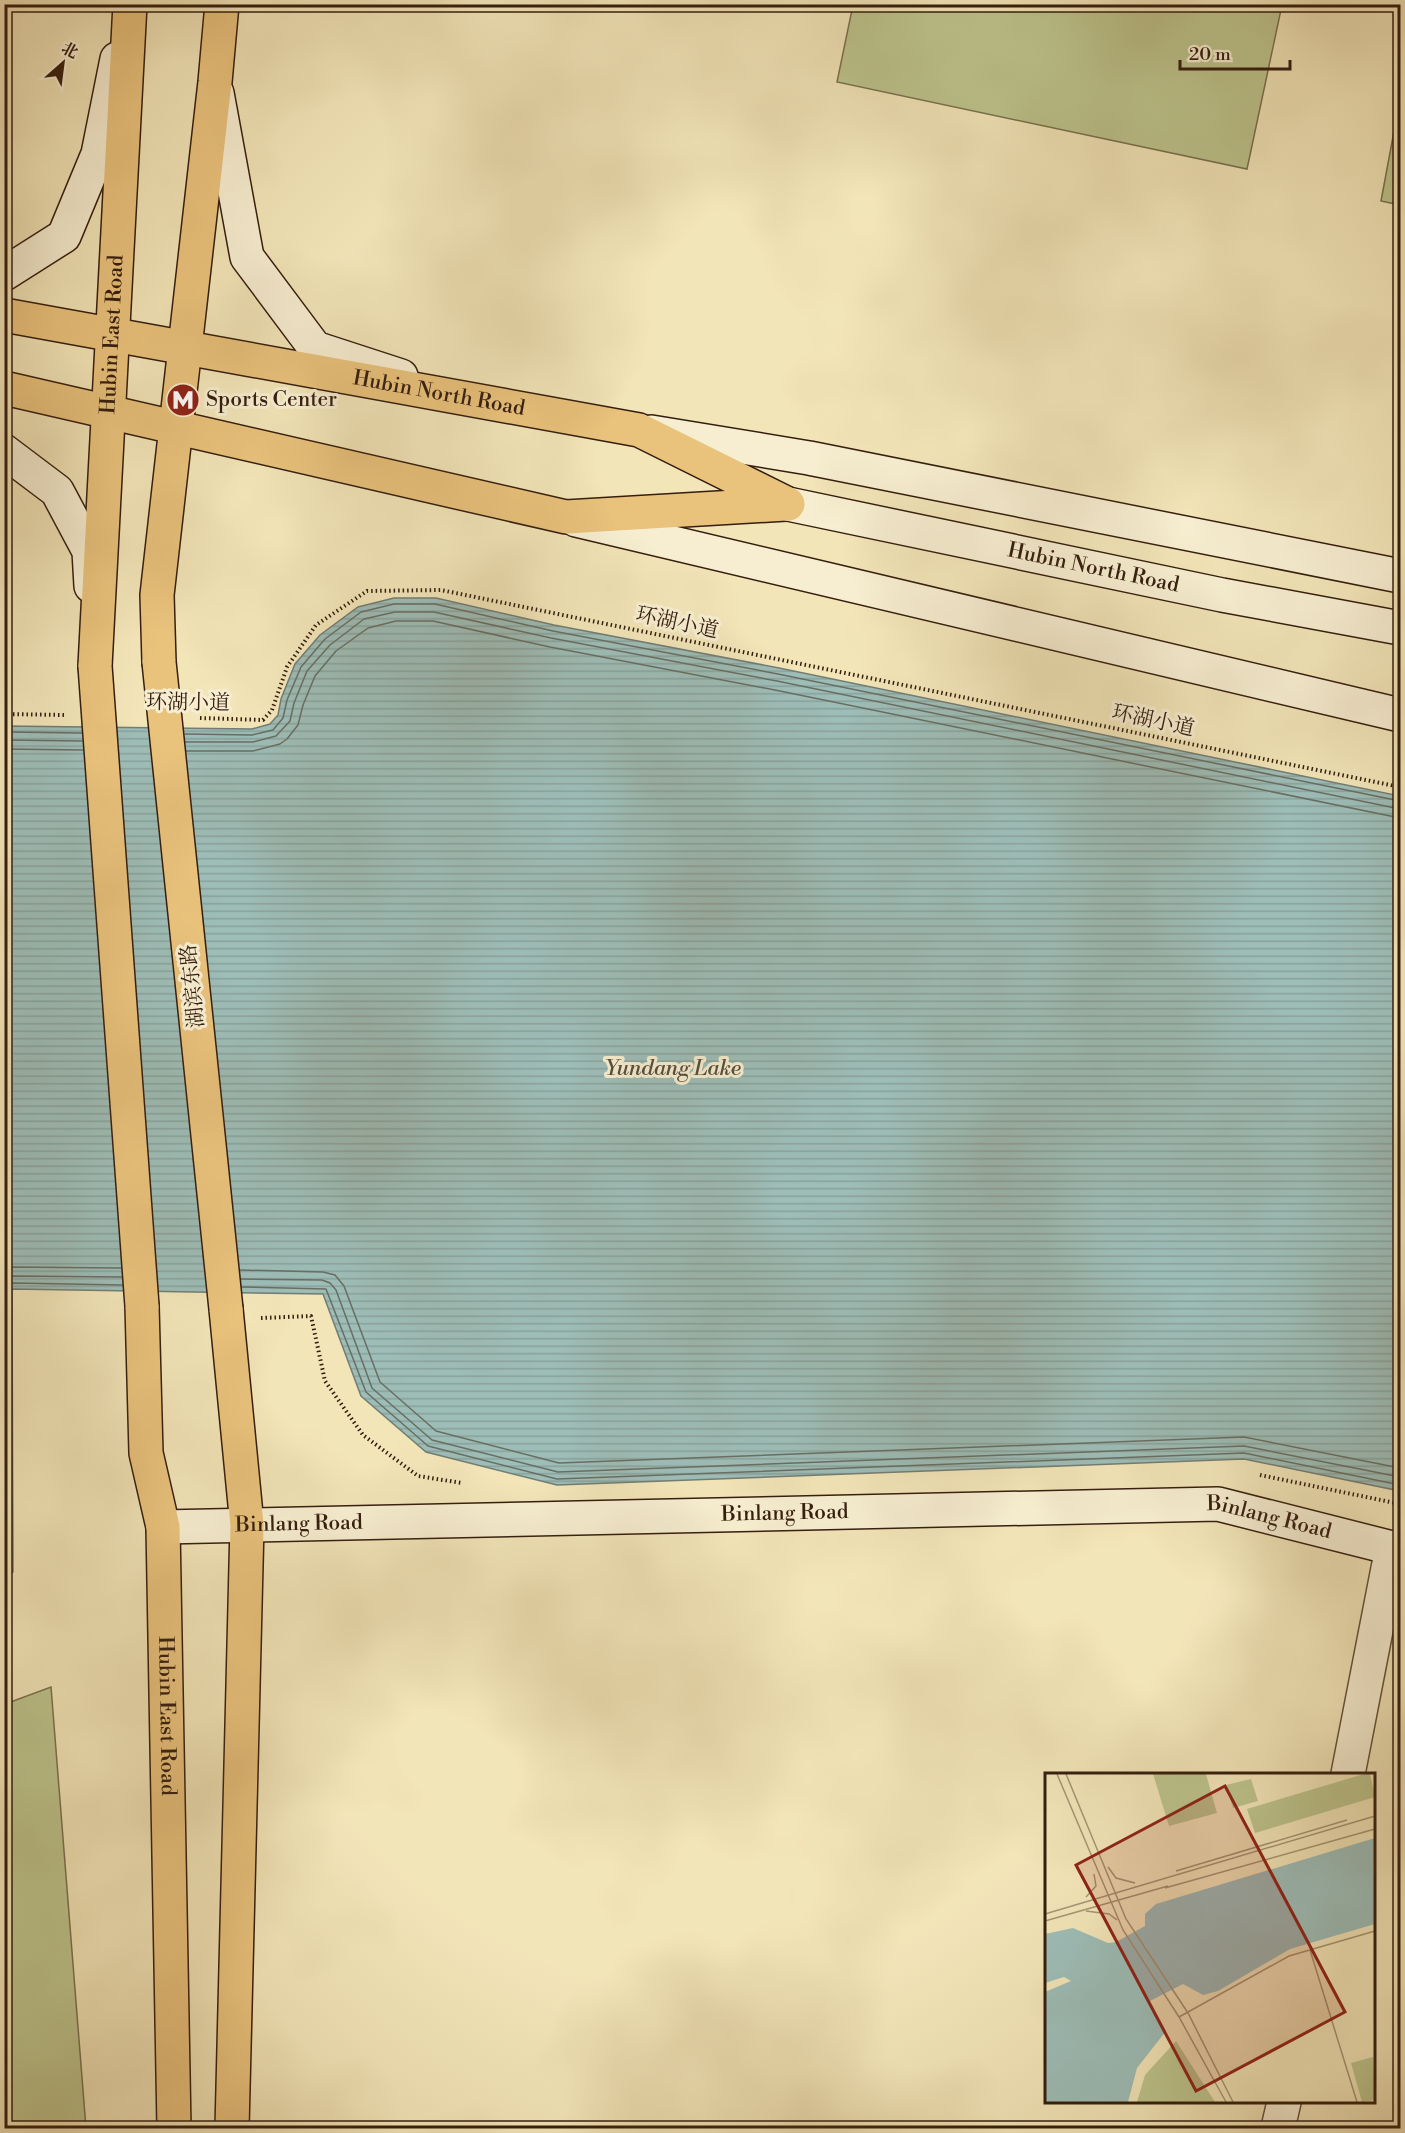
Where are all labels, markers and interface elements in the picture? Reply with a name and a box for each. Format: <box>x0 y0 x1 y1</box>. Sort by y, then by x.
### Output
north arrow <box>33 33 93 93</box>
scale bar <box>1180 33 1290 71</box>
text: 北 <box>58 38 81 63</box>
text: 20 m <box>1189 43 1231 66</box>
street label: Hubin East Road <box>95 254 130 415</box>
street label: Hubin North Road <box>351 365 527 422</box>
metro station icon: Sports Center <box>165 382 201 418</box>
place label: Sports Center <box>206 387 337 413</box>
street label: Hubin North Road <box>1005 537 1182 599</box>
street label: 环湖小道 <box>633 602 721 644</box>
street label: 环湖小道 <box>146 689 230 717</box>
street label: 环湖小道 <box>1109 700 1197 742</box>
street label: 湖滨东路 <box>176 943 210 1029</box>
water label: Yundang Lake <box>605 1055 741 1082</box>
street label: Binlang Road <box>1206 1491 1334 1545</box>
street label: Binlang Road <box>720 1499 849 1528</box>
street label: Binlang Road <box>234 1510 363 1538</box>
street label: Hubin East Road <box>152 1636 181 1796</box>
inset map <box>1045 1773 1375 2103</box>

